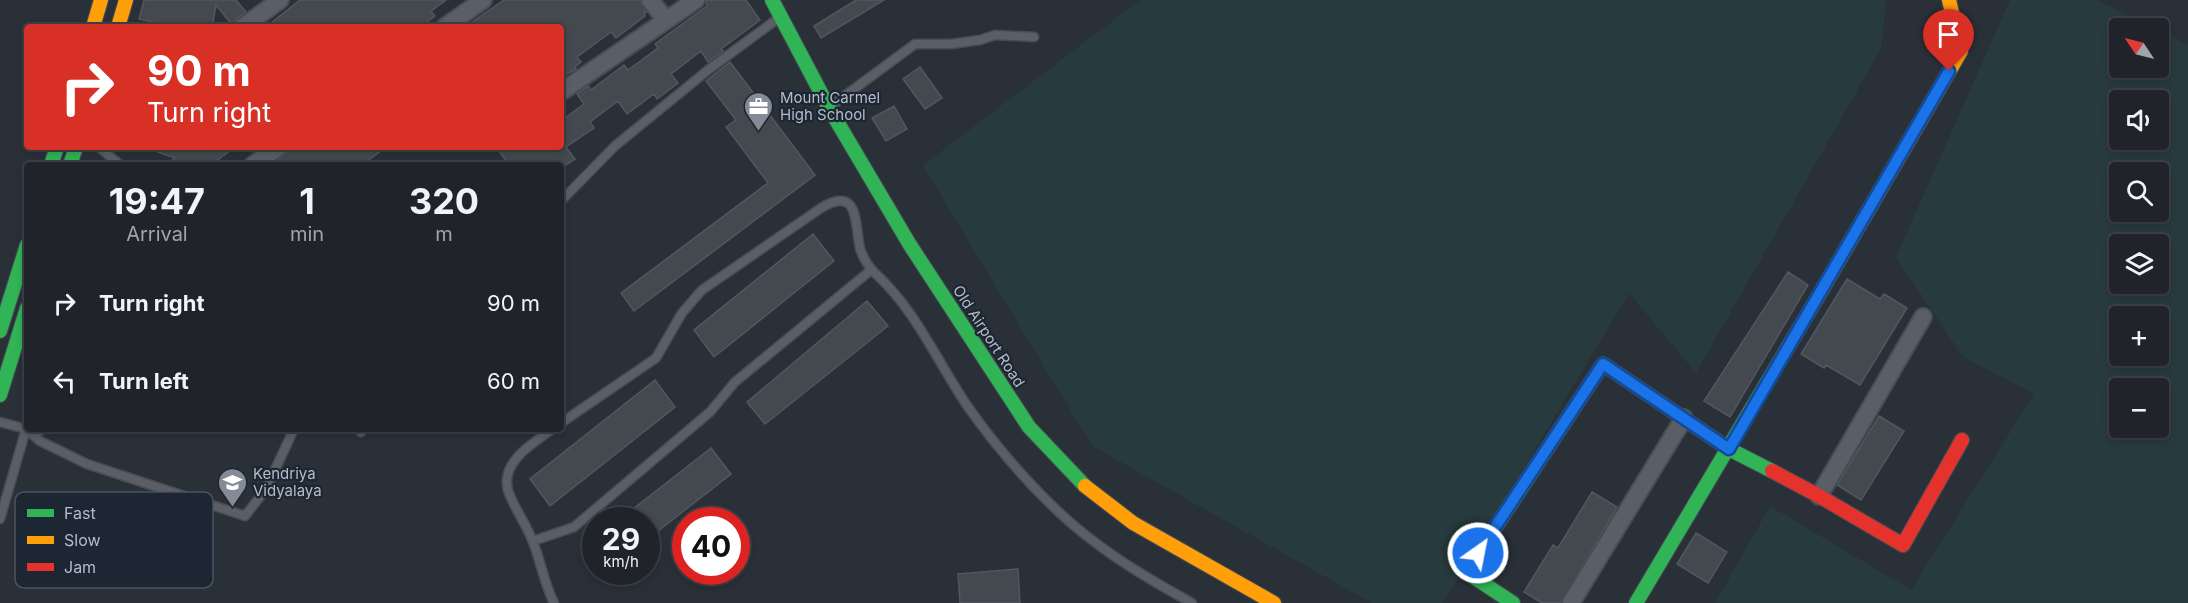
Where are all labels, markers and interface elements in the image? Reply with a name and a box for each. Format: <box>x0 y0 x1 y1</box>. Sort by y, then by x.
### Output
pin <box>1923 9 1974 71</box>
icon: arrive <box>1932 18 1965 51</box>
north arrow <box>2109 18 2169 78</box>
map controls <box>2109 18 2169 438</box>
text: 90 m <box>147 45 251 96</box>
icon: right <box>48 48 126 126</box>
place label: Mount Carmel High School <box>780 88 880 124</box>
office icon: Mount Carmel High School <box>743 90 775 132</box>
button: sound <box>2109 90 2169 150</box>
text: Turn right <box>147 96 271 129</box>
button: search <box>2109 162 2169 222</box>
text: 19:47 <box>109 179 205 223</box>
text: 1 <box>299 179 315 223</box>
text: 320 <box>409 179 479 223</box>
text: Arrival <box>126 222 188 246</box>
text: min <box>290 222 324 246</box>
text: m <box>435 222 453 246</box>
button: layers <box>2109 234 2169 294</box>
street label: Old Airport Road <box>949 281 1029 391</box>
icon: right <box>48 287 81 320</box>
text: Turn right <box>99 290 205 316</box>
text: 90 m <box>487 290 540 316</box>
button: + <box>2109 306 2169 366</box>
icon: left <box>48 365 81 398</box>
text: Turn left <box>99 368 189 394</box>
text: 60 m <box>487 368 540 394</box>
button: − <box>2109 378 2169 438</box>
place label: Kendriya Vidyalaya <box>253 464 322 500</box>
school or university icon: Kendriya Vidyalaya <box>216 466 248 508</box>
legend <box>15 492 213 588</box>
text: Fast <box>64 503 96 523</box>
speed limit sign: 40 <box>672 507 750 585</box>
text: 29 <box>602 521 640 557</box>
position arrow <box>1446 521 1510 585</box>
text: Slow <box>64 530 101 550</box>
text: km/h <box>603 552 639 571</box>
text: Jam <box>64 557 96 577</box>

